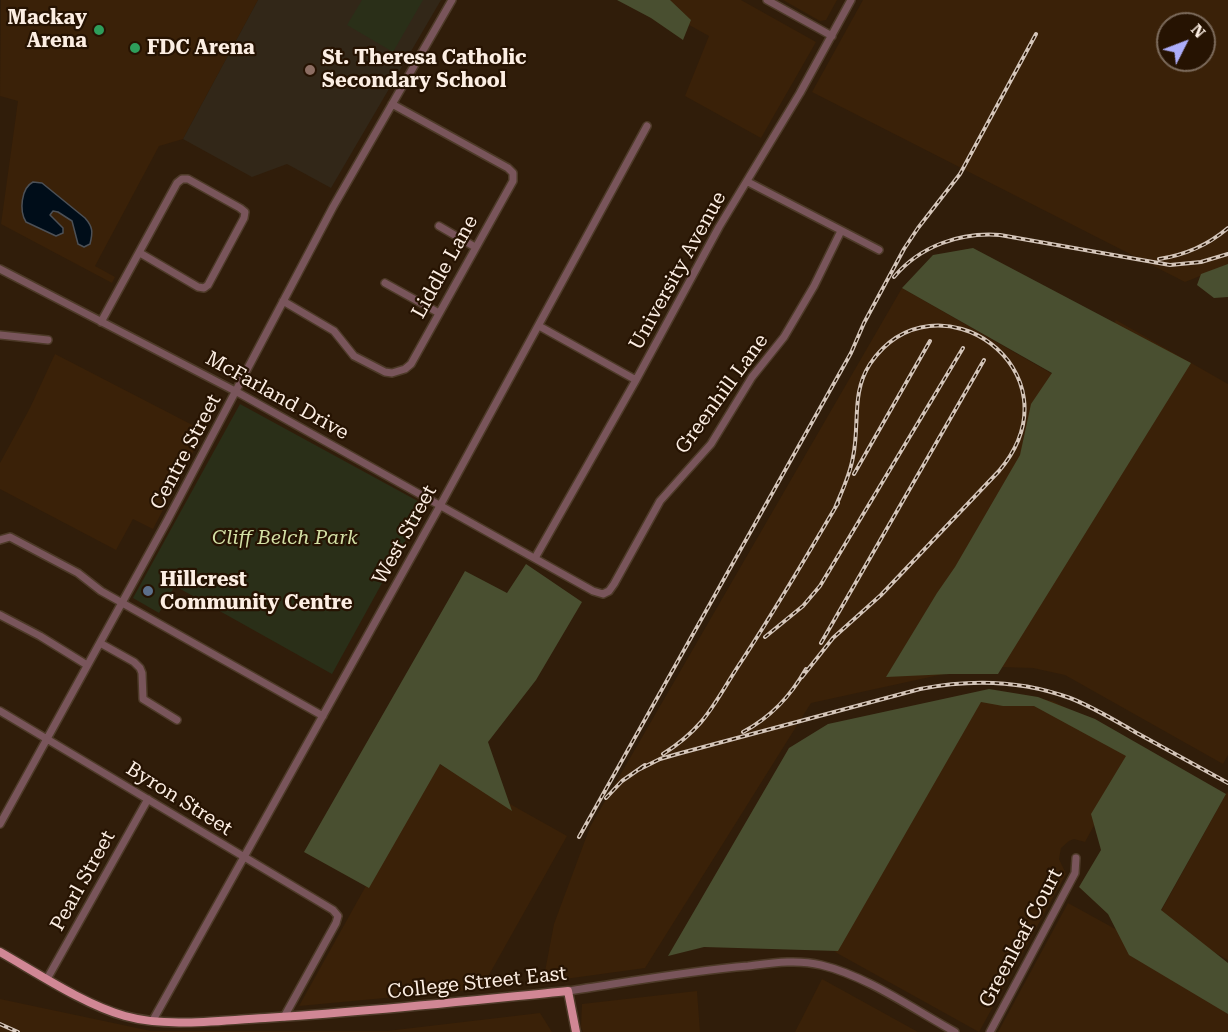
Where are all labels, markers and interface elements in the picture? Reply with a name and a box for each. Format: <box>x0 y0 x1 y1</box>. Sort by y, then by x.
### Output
place label: Mackay Arena <box>8 6 87 53</box>
north arrow <box>1156 12 1216 72</box>
text: N <box>1187 20 1209 42</box>
marker: Mackay Arena <box>92 23 106 37</box>
place label: FDC Arena <box>147 36 255 60</box>
marker: FDC Arena <box>128 41 142 55</box>
place label: St. Theresa Catholic Secondary School <box>322 46 527 93</box>
marker: St. Theresa Catholic Secondary School <box>303 63 317 77</box>
street label: University Avenue <box>624 188 732 354</box>
street label: Liddle Lane <box>407 211 483 323</box>
street label: Greenhill Lane <box>670 329 774 459</box>
street label: McFarland Drive <box>201 347 353 445</box>
street label: Centre Street <box>146 390 226 514</box>
street label: West Street <box>368 481 442 589</box>
park label: Cliff Belch Park <box>212 526 358 550</box>
place label: Hillcrest Community Centre <box>160 568 353 615</box>
marker: Hillcrest Community Centre <box>141 584 155 598</box>
street label: Byron Street <box>121 757 237 841</box>
street label: Pearl Street <box>46 827 120 935</box>
street label: Greenleaf Court <box>974 864 1068 1012</box>
street label: College Street East <box>386 962 568 1004</box>

